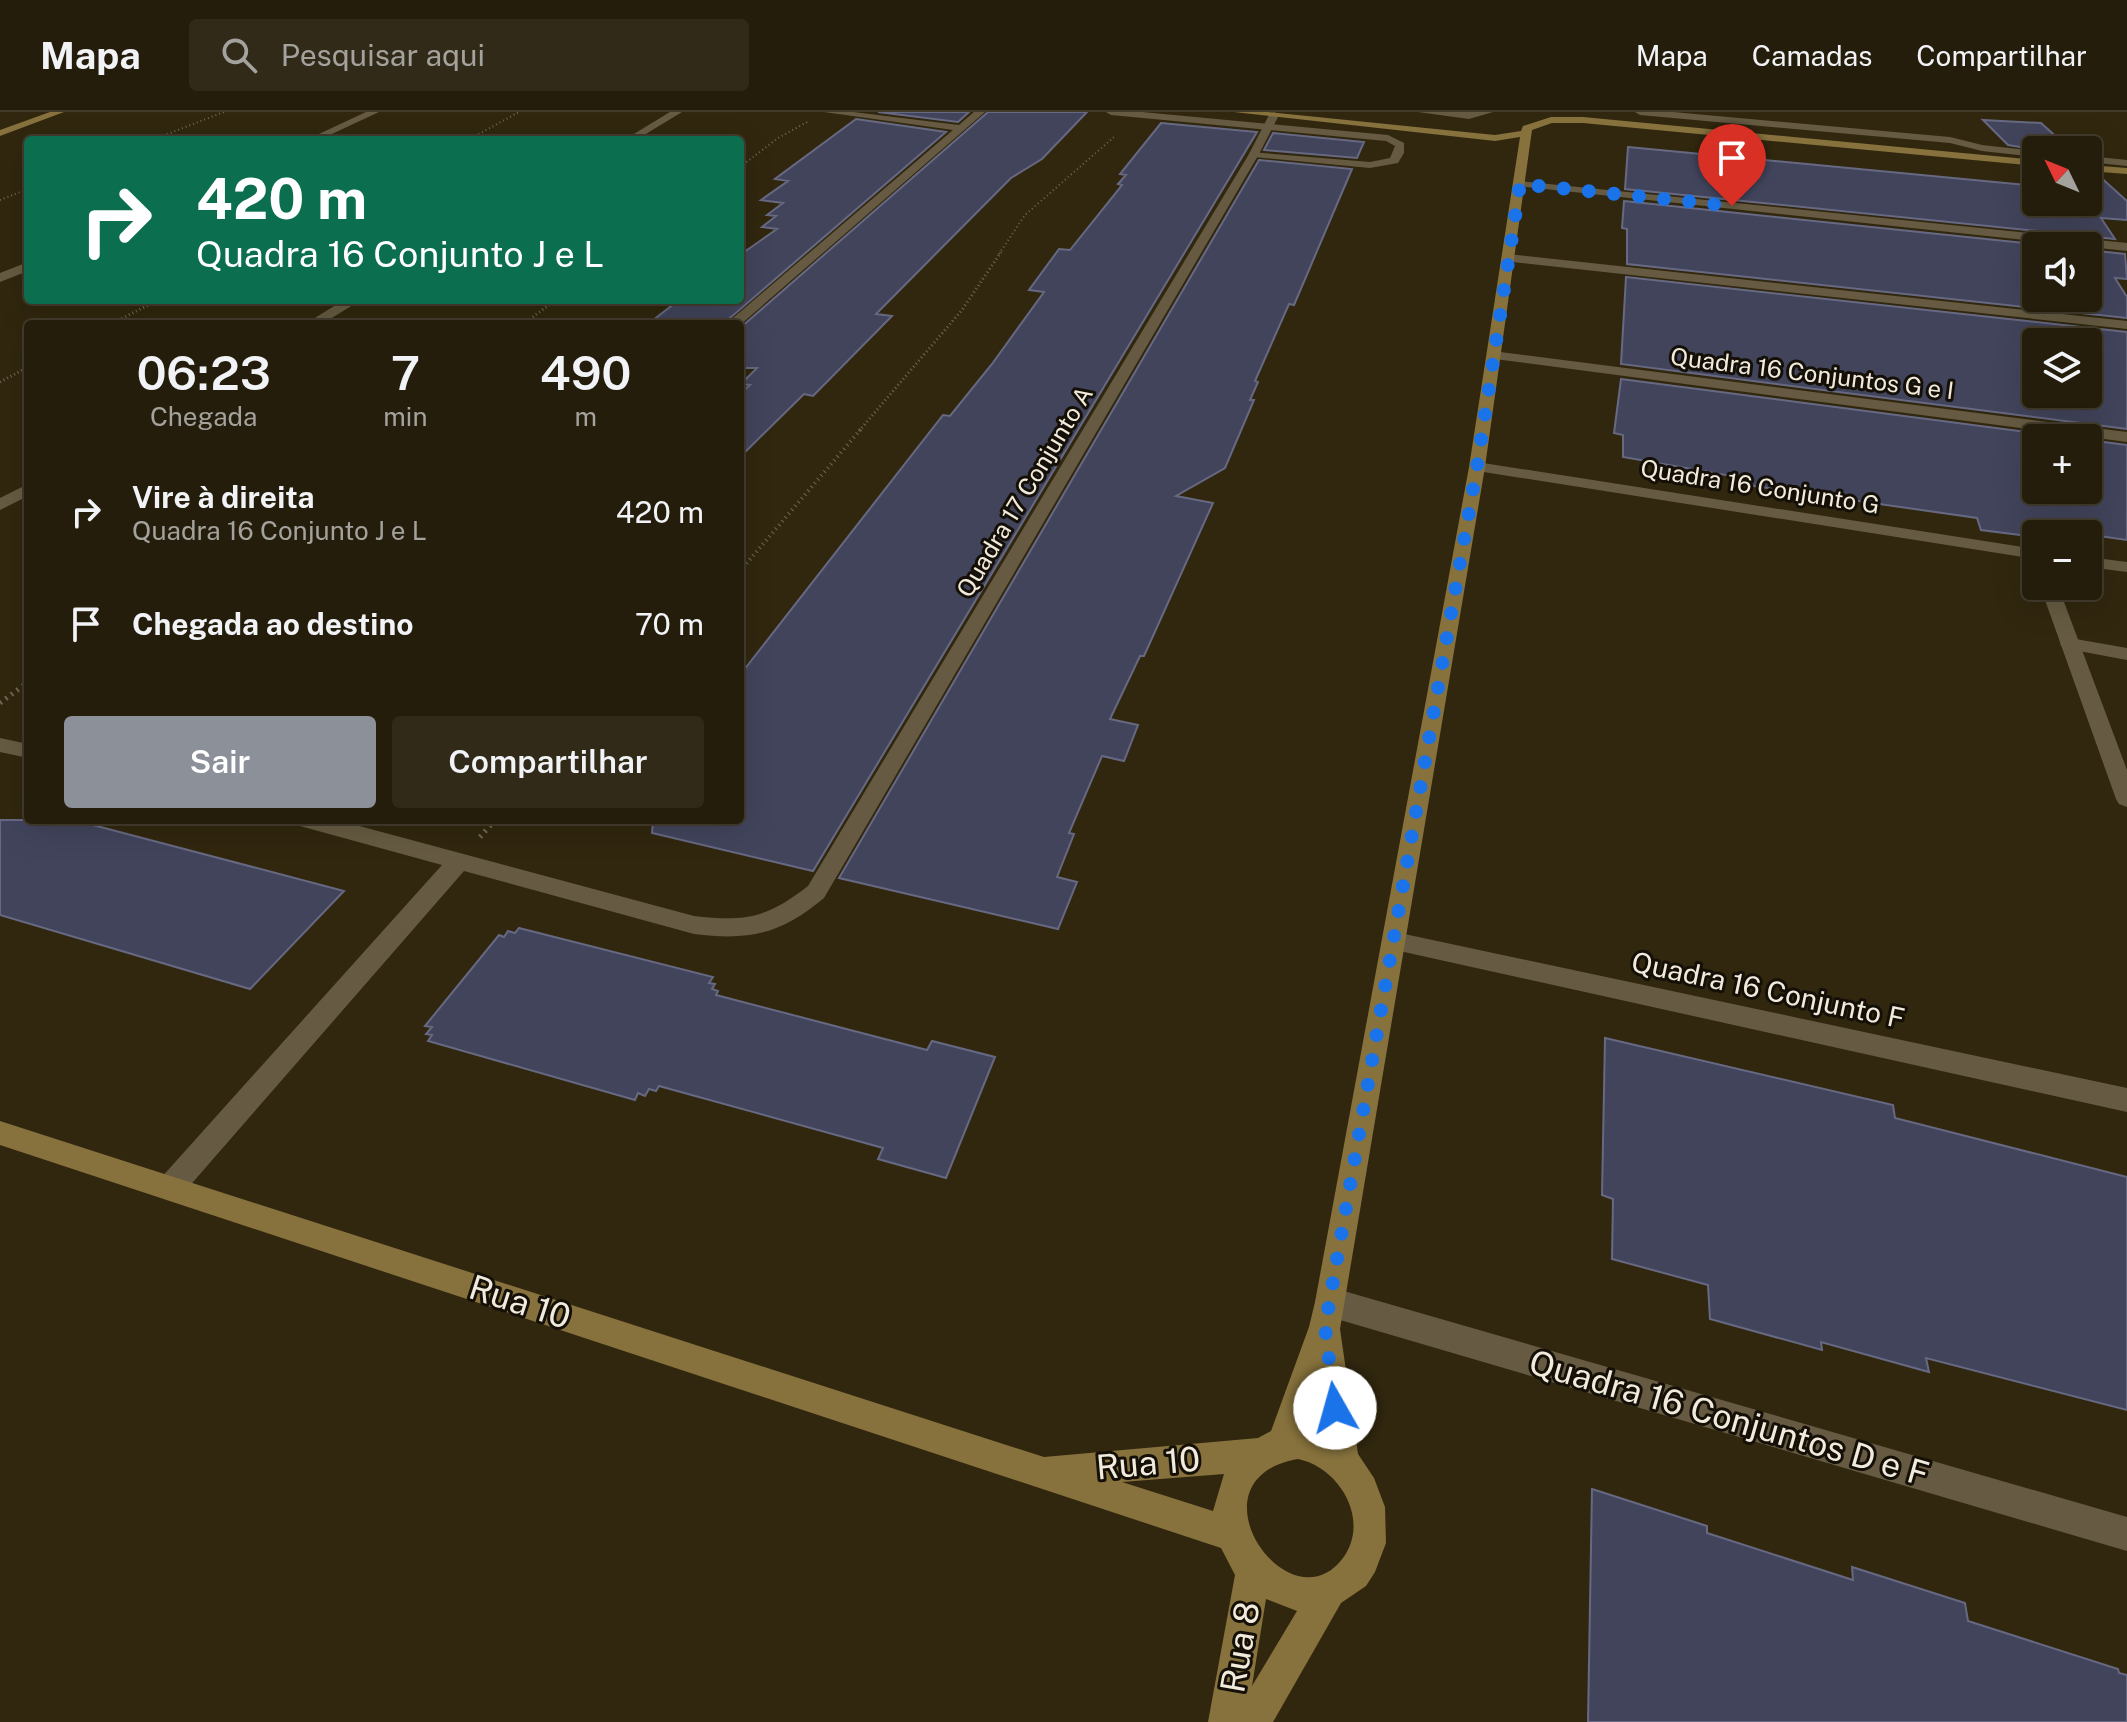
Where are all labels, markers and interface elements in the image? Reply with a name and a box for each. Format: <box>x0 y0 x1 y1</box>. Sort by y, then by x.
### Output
search box <box>189 19 749 91</box>
text: Mapa <box>40 33 141 78</box>
icon: search <box>217 33 261 77</box>
text: Pesquisar aqui <box>281 37 485 73</box>
text: Mapa <box>1636 39 1708 72</box>
text: Camadas <box>1752 39 1872 72</box>
text: Compartilhar <box>1916 39 2087 72</box>
pin <box>1698 124 1766 206</box>
icon: arrive <box>1710 136 1754 180</box>
north arrow <box>2022 136 2102 216</box>
map controls <box>2022 136 2102 600</box>
text: 420 m <box>196 166 367 232</box>
icon: right <box>64 168 168 272</box>
button: sound <box>2022 232 2102 312</box>
text: Quadra 16 Conjunto J e L <box>196 233 604 275</box>
button: layers <box>2022 328 2102 408</box>
street label: Quadra 16 Conjuntos G e I <box>1669 342 1955 404</box>
text: 06:23 <box>136 344 271 401</box>
text: 7 <box>391 344 420 401</box>
text: 490 <box>540 344 632 401</box>
street label: Quadra 17 Conjunto A <box>950 381 1098 602</box>
text: Chegada <box>150 401 257 432</box>
text: min <box>383 401 427 432</box>
text: m <box>574 401 597 432</box>
button: + <box>2022 424 2102 504</box>
street label: Quadra 16 Conjunto G <box>1639 453 1882 519</box>
text: Vire à direita <box>132 479 315 515</box>
icon: right <box>64 490 108 534</box>
text: 420 m <box>616 494 704 530</box>
text: Quadra 16 Conjunto J e L <box>132 515 427 546</box>
button: − <box>2022 520 2102 600</box>
icon: arrive <box>64 602 108 646</box>
text: Chegada ao destino <box>132 606 413 642</box>
text: 70 m <box>635 606 704 642</box>
button: Sair <box>64 716 376 808</box>
button: Compartilhar <box>392 716 704 808</box>
street label: Quadra 16 Conjunto F <box>1629 944 1908 1035</box>
street label: Rua 10 <box>464 1267 576 1337</box>
street label: Quadra 16 Conjuntos D e F <box>1525 1342 1933 1494</box>
position arrow <box>1293 1366 1377 1450</box>
street label: Rua 10 <box>1094 1439 1202 1487</box>
street label: Rua 8 <box>1212 1598 1268 1696</box>

